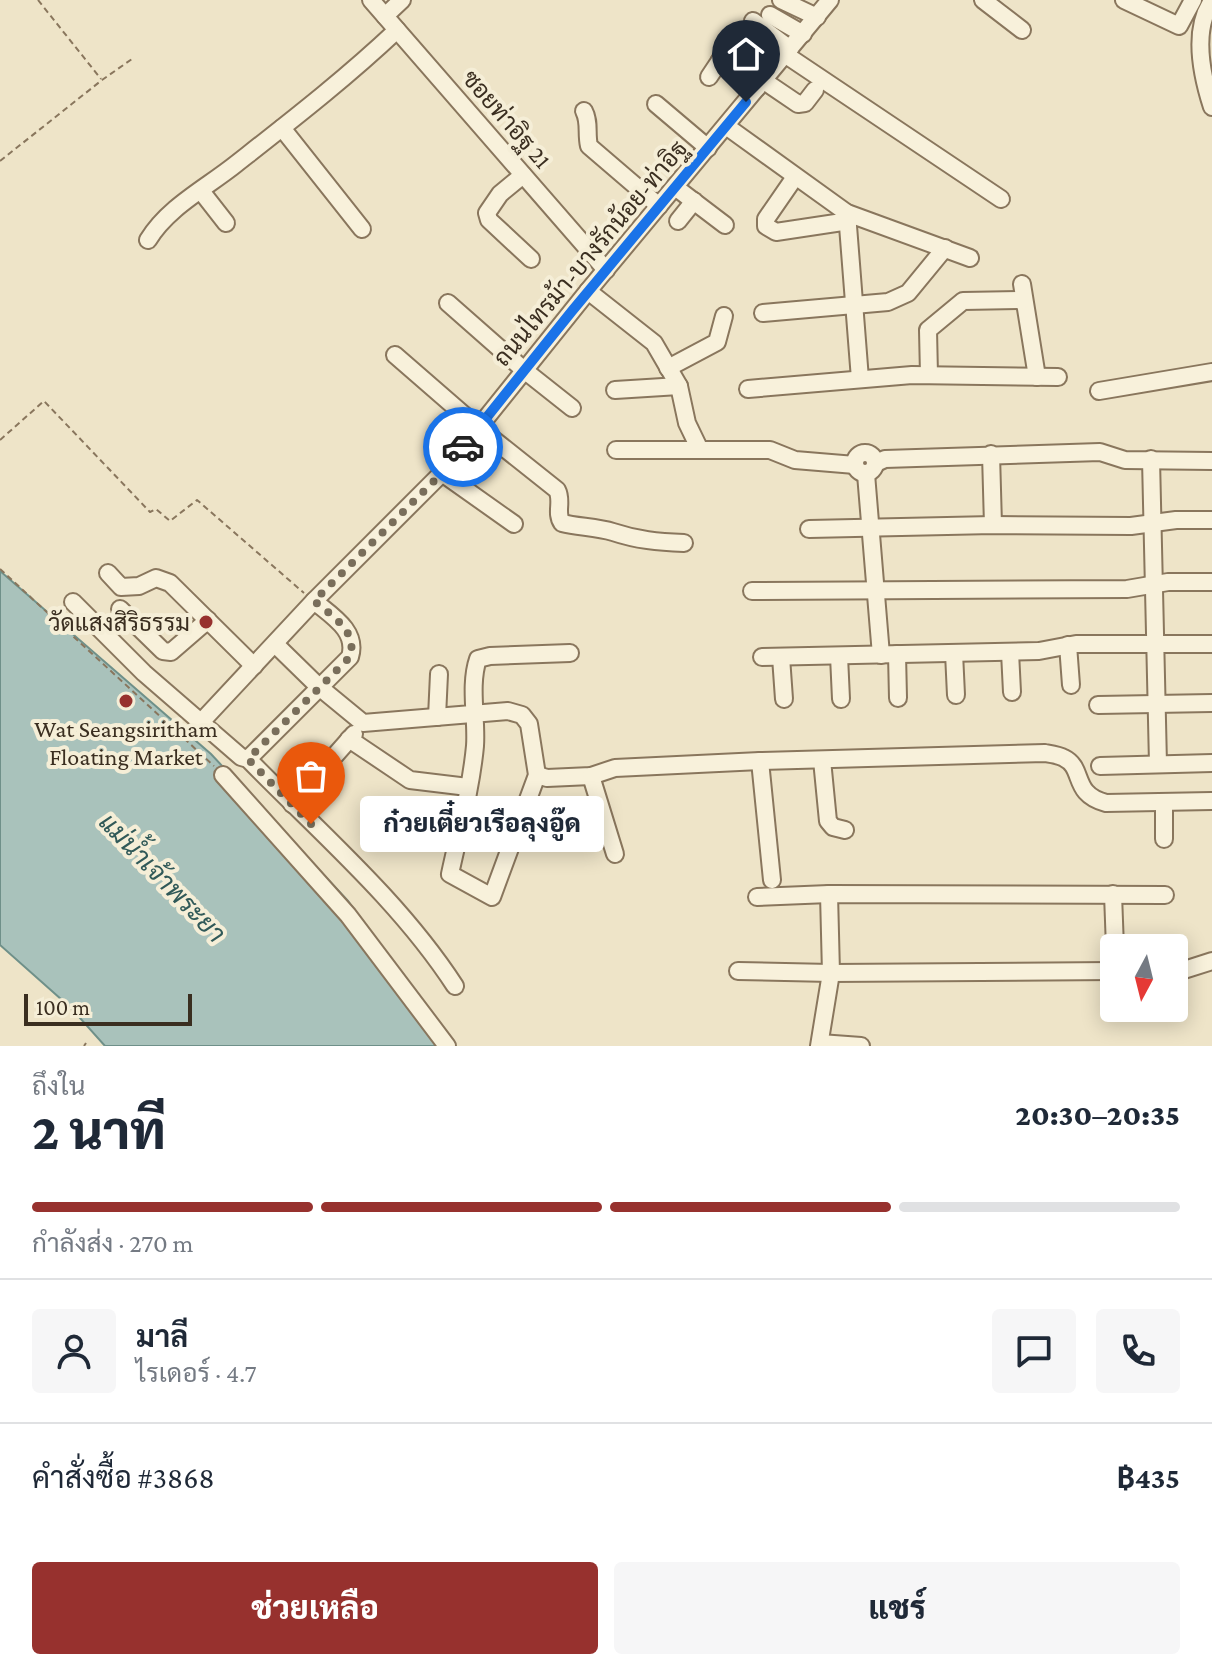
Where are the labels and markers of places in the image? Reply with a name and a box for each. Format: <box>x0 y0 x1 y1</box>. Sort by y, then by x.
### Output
pin <box>712 20 780 102</box>
place label: วัดแสงสิริธรรม <box>48 609 190 636</box>
marker: วัดแสงสิริธรรม <box>197 613 215 631</box>
marker: Wat Seangsiritham Floating Market <box>117 692 135 710</box>
place label: Wat Seangsiritham Floating Market <box>34 715 218 770</box>
pin <box>277 742 345 824</box>
callout: ก๋วยเตี๋ยวเรือลุงอู๊ด <box>359 796 603 852</box>

